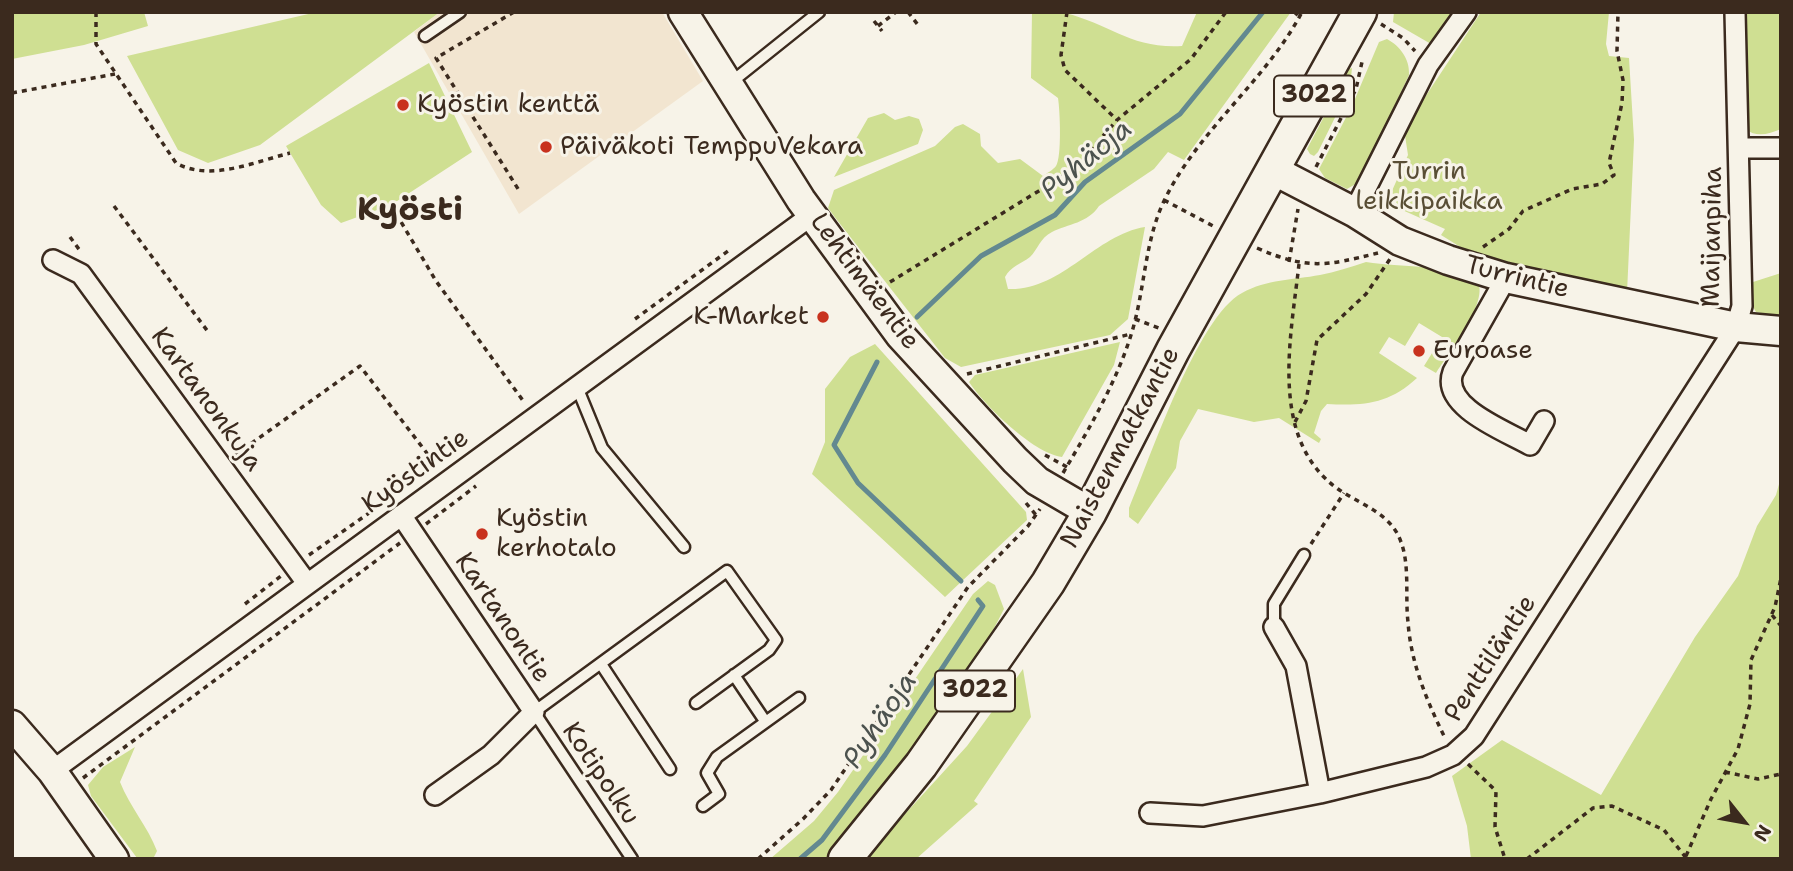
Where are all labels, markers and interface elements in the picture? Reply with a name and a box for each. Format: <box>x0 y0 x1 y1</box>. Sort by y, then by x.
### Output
road number: 3022 <box>1274 76 1354 116</box>
place label: Kyöstin kenttä <box>417 89 600 121</box>
marker: Kyöstin kenttä <box>395 97 411 113</box>
water label: Pyhäoja <box>1034 113 1140 207</box>
place label: Päiväkoti TemppuVekara <box>560 131 863 163</box>
marker: Päiväkoti TemppuVekara <box>538 139 554 155</box>
park label: Turrin leikkipaikka <box>1355 156 1503 218</box>
street label: Maijanpiha <box>1696 166 1730 308</box>
district label: Kyösti <box>357 191 463 231</box>
street label: Lehtimäentie <box>803 208 925 356</box>
street label: Turrintie <box>1462 250 1572 306</box>
place label: K-Market <box>693 301 809 333</box>
marker: K-Market <box>815 309 831 325</box>
street label: Kartanonkuja <box>143 322 269 478</box>
place label: Euroase <box>1433 335 1533 367</box>
street label: Naistenmatkantie <box>1055 342 1187 554</box>
marker: Euroase <box>1411 343 1427 359</box>
street label: Kyöstintie <box>357 423 475 521</box>
place label: Kyöstin kerhotalo <box>496 503 617 564</box>
marker: Kyöstin kerhotalo <box>474 526 490 542</box>
street label: Kartanontie <box>447 547 557 689</box>
street label: Penttiläntie <box>1438 590 1544 728</box>
water label: Pyhäoja <box>837 667 925 775</box>
road number: 3022 <box>935 670 1015 712</box>
street label: Kotipolku <box>554 717 646 831</box>
north arrow <box>1709 787 1779 857</box>
text: N <box>1748 820 1777 846</box>

